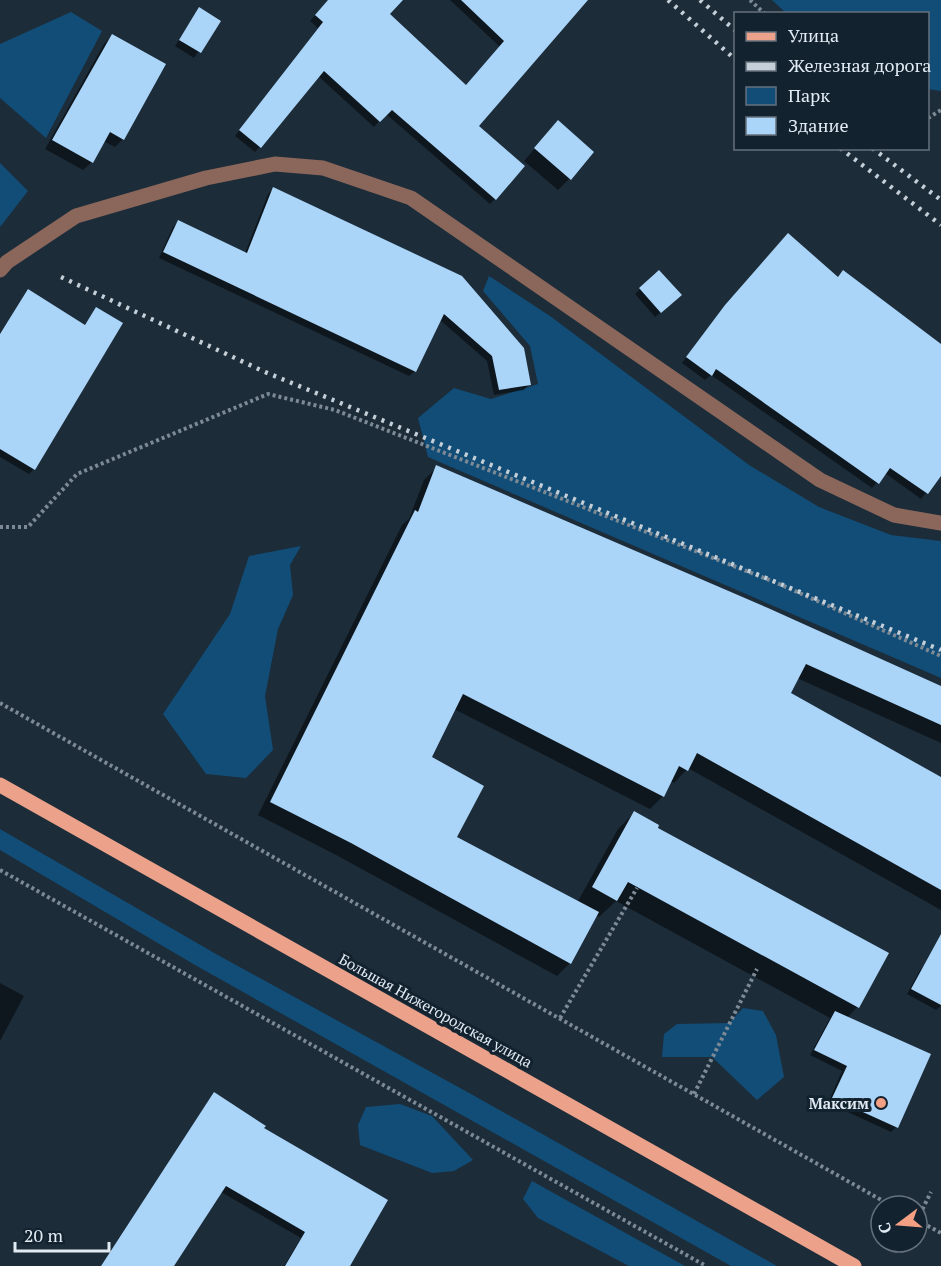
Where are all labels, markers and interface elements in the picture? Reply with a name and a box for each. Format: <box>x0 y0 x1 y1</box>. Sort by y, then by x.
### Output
legend <box>734 12 929 150</box>
text: Улица <box>788 23 839 47</box>
text: Железная дорога <box>788 53 931 77</box>
text: Парк <box>788 83 830 107</box>
text: Здание <box>788 113 848 137</box>
street label: Большая Нижегородская улица <box>336 948 537 1072</box>
place label: Максим <box>809 1093 869 1113</box>
marker: Максим <box>874 1096 888 1110</box>
north arrow <box>869 1194 929 1254</box>
scale bar <box>15 1215 110 1253</box>
text: С <box>873 1220 897 1236</box>
text: 20 m <box>24 1223 64 1247</box>

